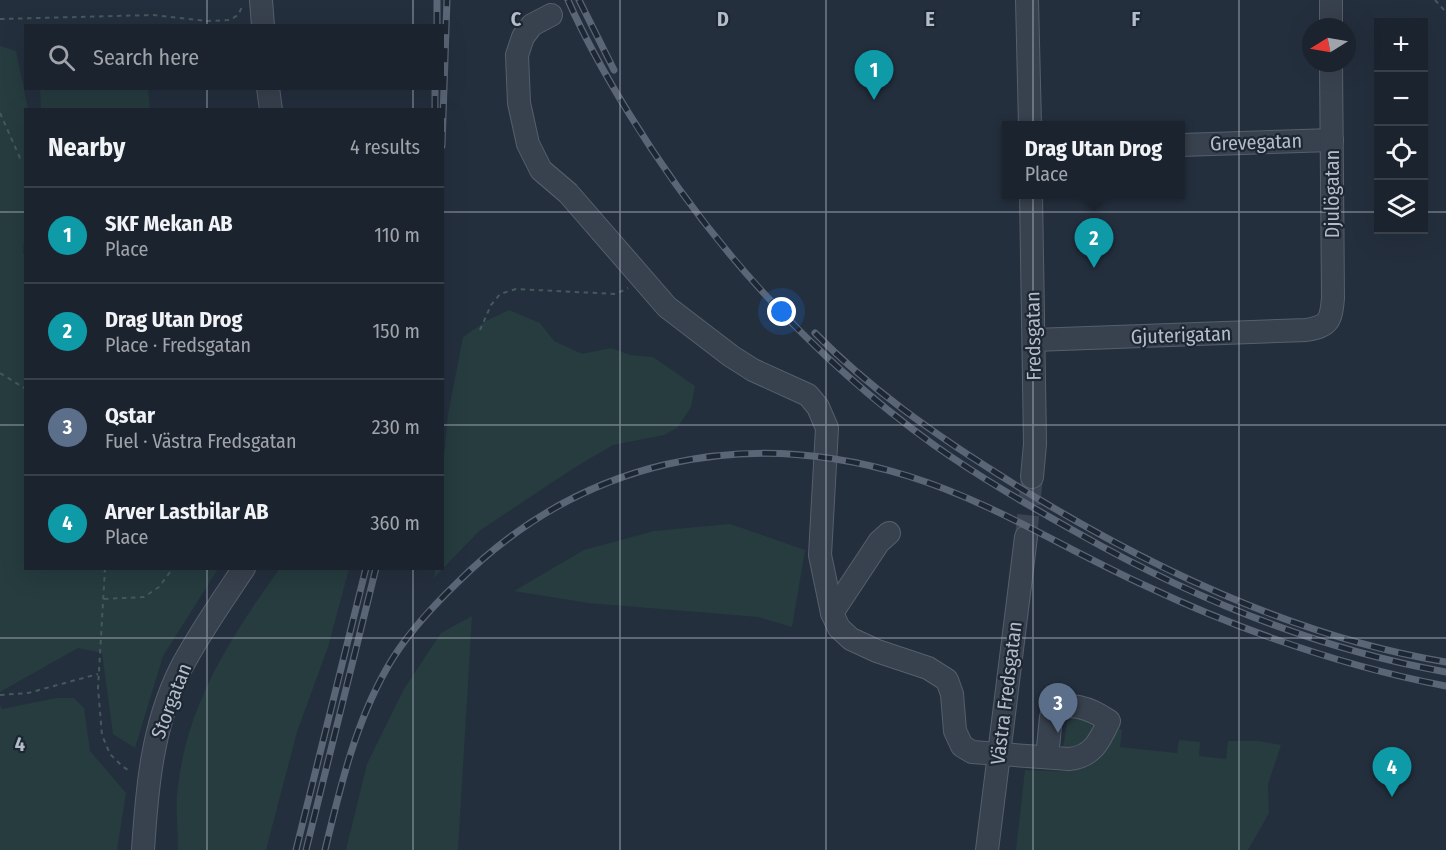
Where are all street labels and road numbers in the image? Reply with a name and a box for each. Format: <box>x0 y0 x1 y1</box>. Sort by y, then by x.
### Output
street label: Grevegatan <box>1210 128 1302 156</box>
street label: Djulögatan <box>1320 150 1344 238</box>
street label: Fredsgatan <box>1020 291 1046 381</box>
street label: Gjuterigatan <box>1130 321 1232 349</box>
street label: Västra Fredsgatan <box>985 620 1027 766</box>
street label: Storgatan <box>146 660 196 742</box>

